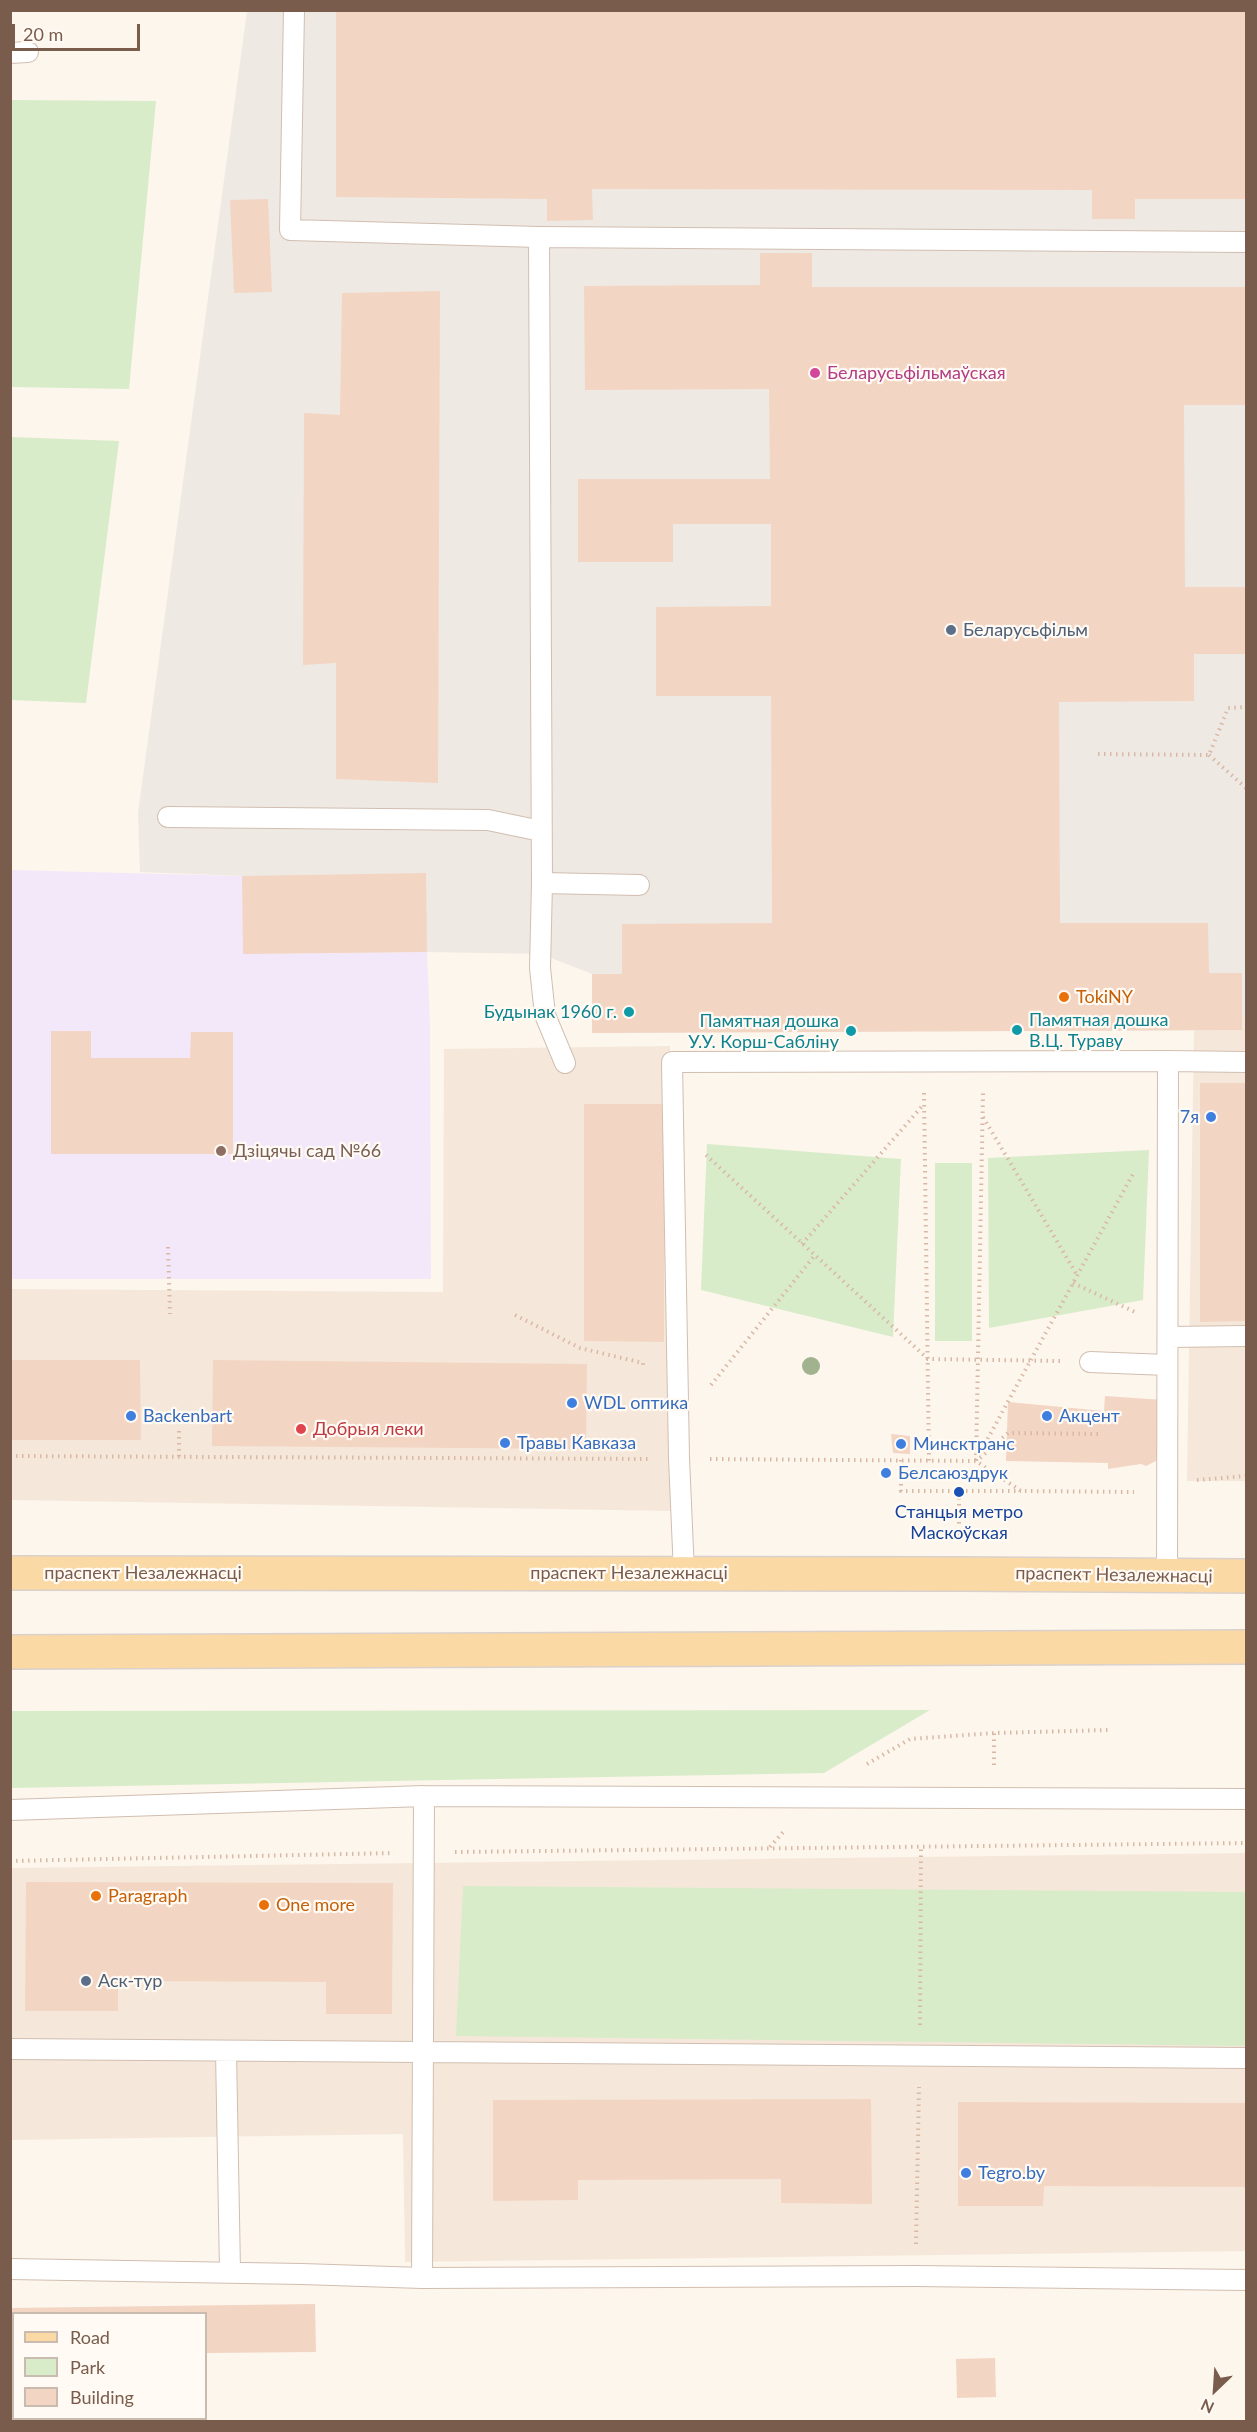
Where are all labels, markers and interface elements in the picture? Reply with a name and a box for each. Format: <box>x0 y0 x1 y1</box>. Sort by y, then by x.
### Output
scale bar <box>15 12 142 50</box>
text: 20 m <box>23 23 63 45</box>
place label: Беларусьфільмаўская <box>827 362 1006 384</box>
marker: Беларусьфільмаўская <box>808 366 822 380</box>
place label: Беларусьфільм <box>963 619 1088 641</box>
marker: Беларусьфільм <box>944 623 958 637</box>
place label: TokiNY <box>1076 986 1133 1008</box>
marker: TokiNY <box>1057 990 1071 1004</box>
place label: Будынак 1960 г. <box>484 1001 617 1023</box>
marker: Будынак 1960 г. <box>622 1005 636 1019</box>
place label: Памятная дошка В.Ц. Тураву <box>1029 1009 1168 1052</box>
place label: Памятная дошка У.У. Корш-Сабліну <box>688 1010 839 1052</box>
marker: Памятная дошка В.Ц. Тураву <box>1010 1023 1024 1037</box>
marker: Памятная дошка У.У. Корш-Сабліну <box>844 1024 858 1038</box>
place label: 7я <box>1180 1106 1199 1128</box>
marker: 7я <box>1204 1110 1218 1124</box>
place label: Дзіцячы сад №66 <box>233 1140 381 1162</box>
marker: Дзіцячы сад №66 <box>214 1144 228 1158</box>
place label: WDL оптика <box>584 1392 688 1414</box>
marker: WDL оптика <box>565 1396 579 1410</box>
place label: Backenbart <box>143 1405 232 1427</box>
place label: Акцент <box>1059 1405 1120 1427</box>
marker: Backenbart <box>124 1409 138 1423</box>
marker: Акцент <box>1040 1409 1054 1423</box>
place label: Добрыя леки <box>313 1418 424 1440</box>
marker: Добрыя леки <box>294 1422 308 1436</box>
place label: Травы Кавказа <box>517 1432 636 1454</box>
place label: Минсктранс <box>913 1433 1015 1455</box>
marker: Травы Кавказа <box>498 1436 512 1450</box>
marker: Минсктранс <box>894 1437 908 1451</box>
place label: Белсаюздрук <box>898 1462 1008 1484</box>
marker: Белсаюздрук <box>879 1466 893 1480</box>
marker: Станцыя метро Маскоўская <box>952 1485 966 1499</box>
place label: Станцыя метро Маскоўская <box>895 1501 1023 1544</box>
street label: праспект Незалежнасці <box>44 1562 242 1584</box>
street label: праспект Незалежнасці <box>530 1562 728 1584</box>
street label: праспект Незалежнасці <box>1015 1562 1213 1588</box>
place label: Paragraph <box>108 1885 188 1907</box>
marker: Paragraph <box>89 1889 103 1903</box>
place label: One more <box>276 1894 355 1916</box>
marker: One more <box>257 1898 271 1912</box>
place label: Аск-тур <box>98 1970 162 1992</box>
marker: Аск-тур <box>79 1974 93 1988</box>
place label: Tegro.by <box>978 2162 1045 2184</box>
marker: Tegro.by <box>959 2166 973 2180</box>
legend <box>12 2312 207 2420</box>
text: Road <box>70 2326 110 2348</box>
text: Park <box>70 2356 105 2378</box>
north arrow <box>1185 2360 1245 2420</box>
text: Building <box>70 2386 134 2408</box>
text: N <box>1198 2396 1217 2418</box>

